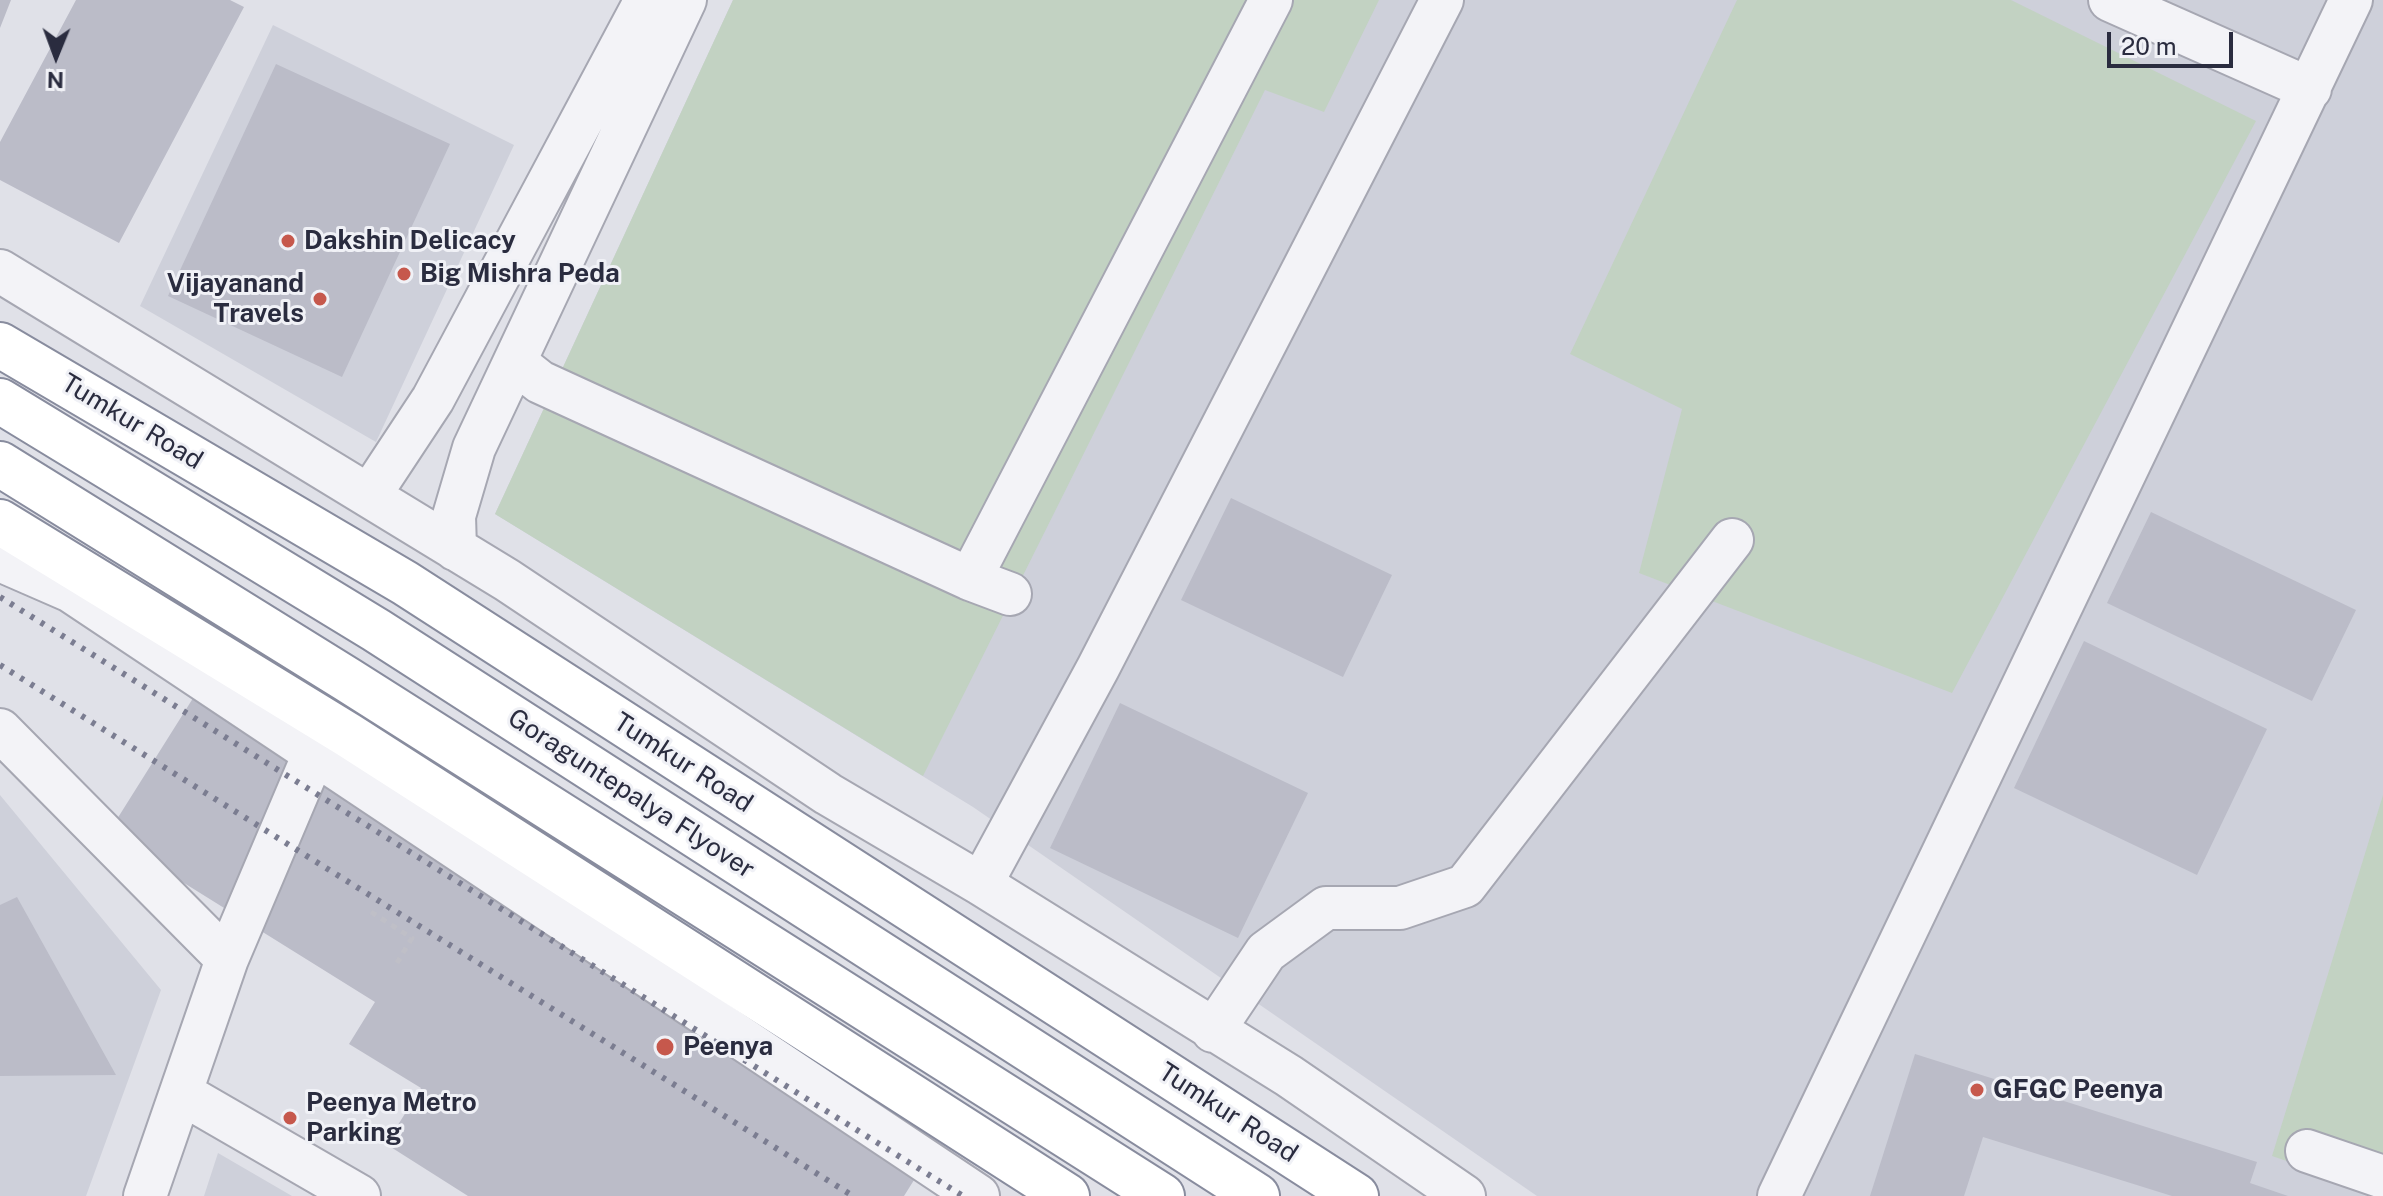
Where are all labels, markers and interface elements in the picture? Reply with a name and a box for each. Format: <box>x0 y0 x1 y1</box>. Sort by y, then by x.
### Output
north arrow <box>16 16 96 96</box>
scale bar <box>2111 16 2237 66</box>
text: 20 m <box>2121 32 2177 60</box>
text: N <box>47 67 64 93</box>
place label: Dakshin Delicacy <box>304 225 516 257</box>
marker: Dakshin Delicacy <box>279 232 297 250</box>
place label: Big Mishra Peda <box>420 258 620 290</box>
marker: Big Mishra Peda <box>395 265 413 283</box>
place label: Vijayanand Travels <box>167 268 304 330</box>
marker: Vijayanand Travels <box>311 290 329 308</box>
street label: Tumkur Road <box>56 368 208 476</box>
street label: Goraguntepalya Flyover <box>502 703 760 885</box>
street label: Tumkur Road <box>608 707 758 819</box>
place label: Peenya <box>683 1031 773 1063</box>
marker: Peenya <box>654 1036 676 1058</box>
street label: Tumkur Road <box>1153 1057 1303 1169</box>
place label: GFGC Peenya <box>1993 1074 2163 1106</box>
marker: GFGC Peenya <box>1968 1081 1986 1099</box>
place label: Peenya Metro Parking <box>306 1087 477 1148</box>
marker: Peenya Metro Parking <box>281 1109 299 1127</box>

